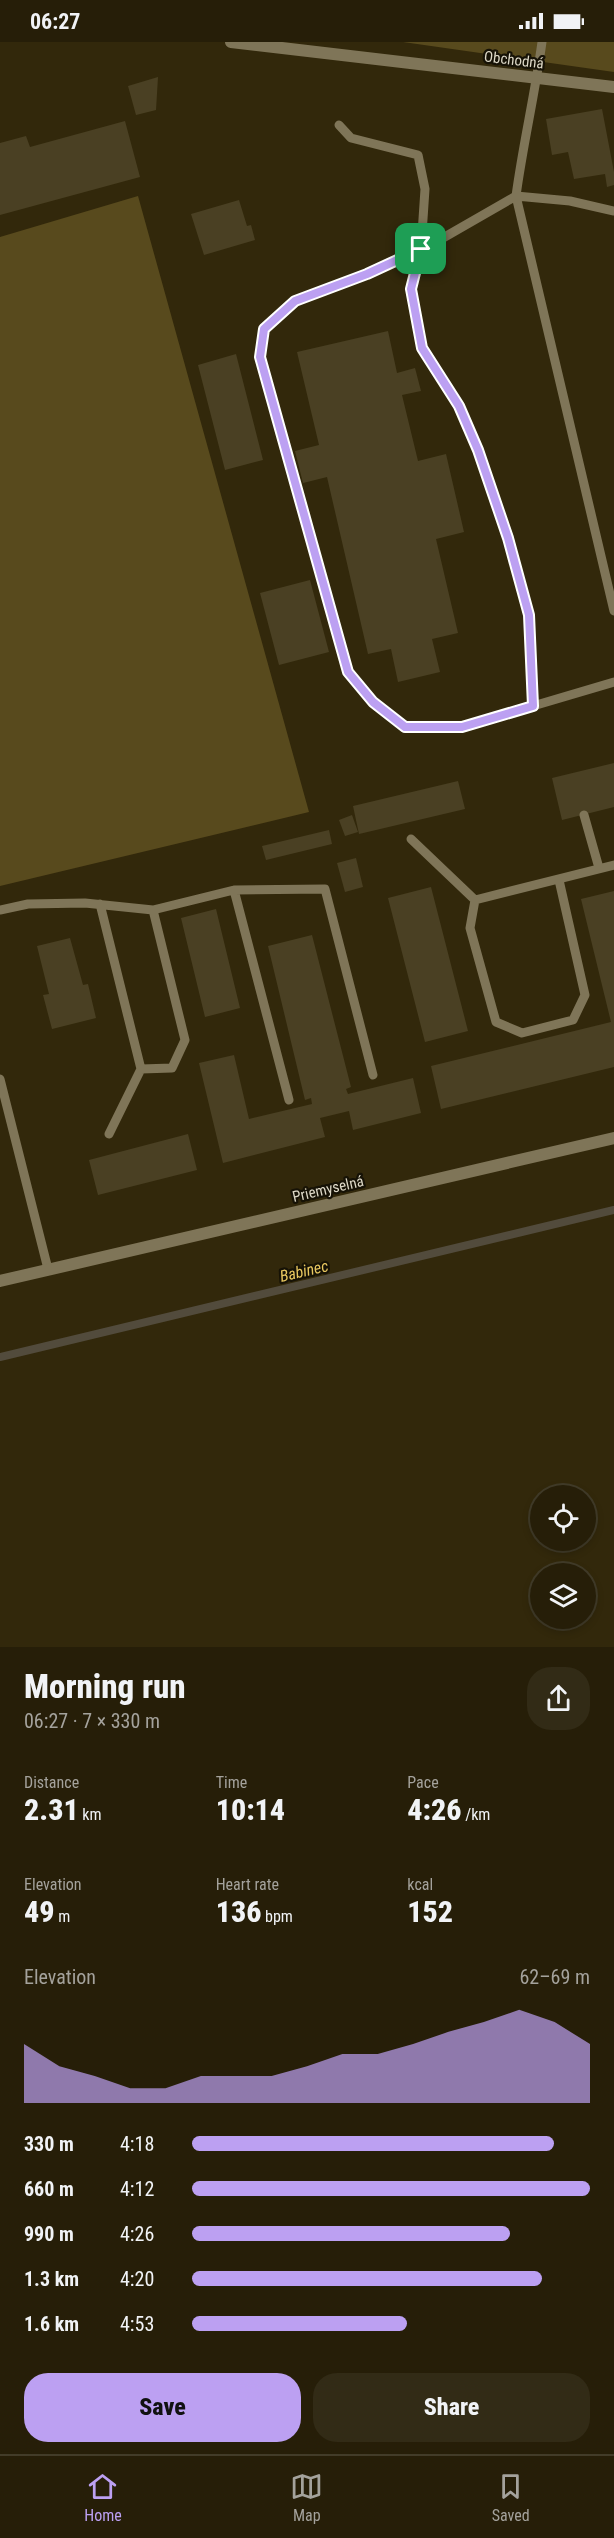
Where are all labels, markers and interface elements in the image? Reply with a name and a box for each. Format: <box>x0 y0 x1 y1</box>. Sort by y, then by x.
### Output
text: 06:27 <box>30 9 81 34</box>
street label: Obchodná <box>483 47 545 73</box>
pin <box>395 223 446 274</box>
icon: arrive <box>404 232 437 265</box>
street label: Priemyselná <box>291 1172 365 1206</box>
water label: Babinec <box>278 1256 330 1286</box>
map controls <box>530 1485 596 1629</box>
button: locate <box>530 1485 596 1551</box>
button: layers <box>530 1563 596 1629</box>
text: Morning run <box>24 1667 186 1706</box>
button: share <box>527 1667 590 1730</box>
text: 06:27 · 7 × 330 m <box>24 1709 160 1733</box>
text: Distance <box>24 1773 79 1792</box>
text: Time <box>216 1773 247 1792</box>
text: Pace <box>407 1773 439 1792</box>
text: 2.31 <box>24 1792 79 1827</box>
text: 10:14 <box>216 1792 285 1827</box>
text: 4:26 <box>407 1792 462 1827</box>
text: km <box>79 1805 102 1824</box>
text: /km <box>462 1805 490 1824</box>
text: Elevation <box>24 1875 82 1894</box>
text: Heart rate <box>216 1875 279 1894</box>
text: kcal <box>407 1875 433 1894</box>
text: 49 <box>24 1894 55 1929</box>
text: 136 <box>216 1894 261 1929</box>
text: 152 <box>407 1894 453 1929</box>
text: m <box>55 1907 70 1926</box>
text: bpm <box>261 1907 293 1926</box>
text: Elevation <box>24 1965 96 1989</box>
text: 62–69 m <box>519 1965 590 1989</box>
text: 330 m <box>24 2132 74 2156</box>
text: 4:18 <box>120 2132 154 2156</box>
text: 660 m <box>24 2177 74 2201</box>
text: 4:12 <box>120 2177 154 2201</box>
text: 990 m <box>24 2222 74 2246</box>
text: 4:26 <box>120 2222 154 2246</box>
text: 1.3 km <box>24 2267 79 2291</box>
text: 4:20 <box>120 2267 154 2291</box>
text: 1.6 km <box>24 2312 79 2336</box>
text: 4:53 <box>120 2312 154 2336</box>
button: Save <box>24 2373 301 2442</box>
button: Share <box>313 2373 590 2442</box>
tab: Home <box>84 2470 122 2525</box>
tab: Map <box>290 2470 323 2525</box>
tab: Saved <box>492 2470 530 2525</box>

